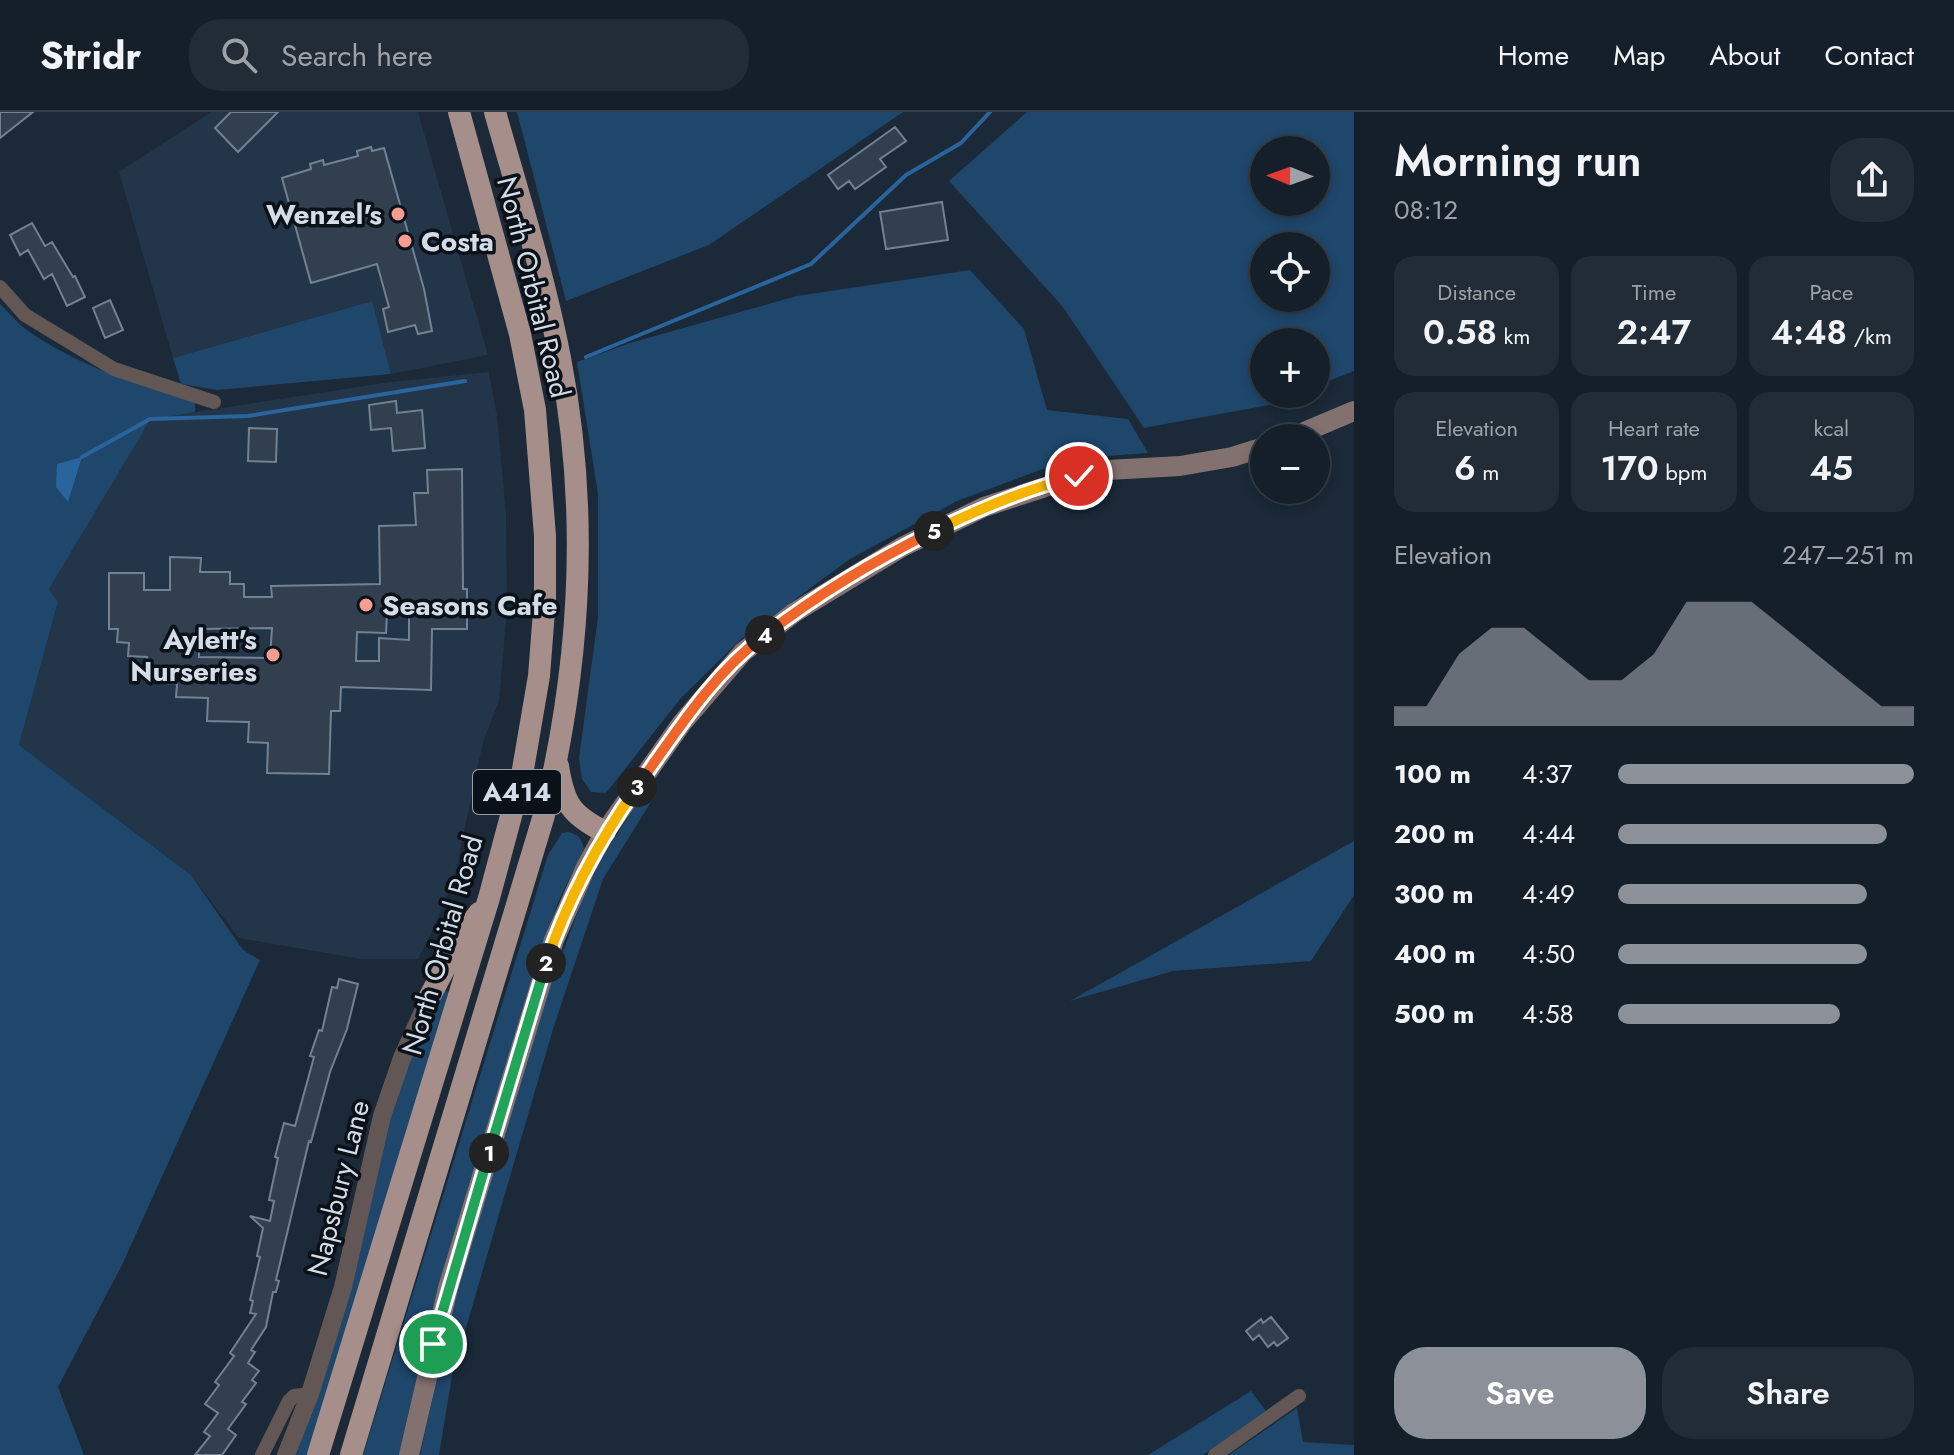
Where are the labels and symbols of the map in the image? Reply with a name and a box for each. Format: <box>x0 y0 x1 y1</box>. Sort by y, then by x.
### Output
north arrow <box>1250 136 1330 216</box>
street label: North Orbital Road <box>486 172 581 402</box>
place label: Wenzel's <box>266 194 382 235</box>
marker: Wenzel's <box>389 205 407 223</box>
place label: Costa <box>421 221 494 262</box>
marker: Costa <box>396 232 414 250</box>
pin <box>1045 442 1113 510</box>
pin: 5 <box>914 511 954 551</box>
place label: Seasons Cafe <box>382 585 558 626</box>
marker: Seasons Cafe <box>357 596 375 614</box>
pin: 4 <box>745 615 785 655</box>
place label: Aylett's Nurseries <box>130 619 257 692</box>
marker: Aylett's Nurseries <box>264 646 282 664</box>
pin: 3 <box>617 767 657 807</box>
road number: A414 <box>473 770 561 814</box>
street label: North Orbital Road <box>392 830 493 1060</box>
pin: 2 <box>526 943 566 983</box>
street label: Napsbury Lane <box>297 1096 380 1280</box>
pin: 1 <box>469 1133 509 1173</box>
pin <box>399 1310 467 1378</box>

